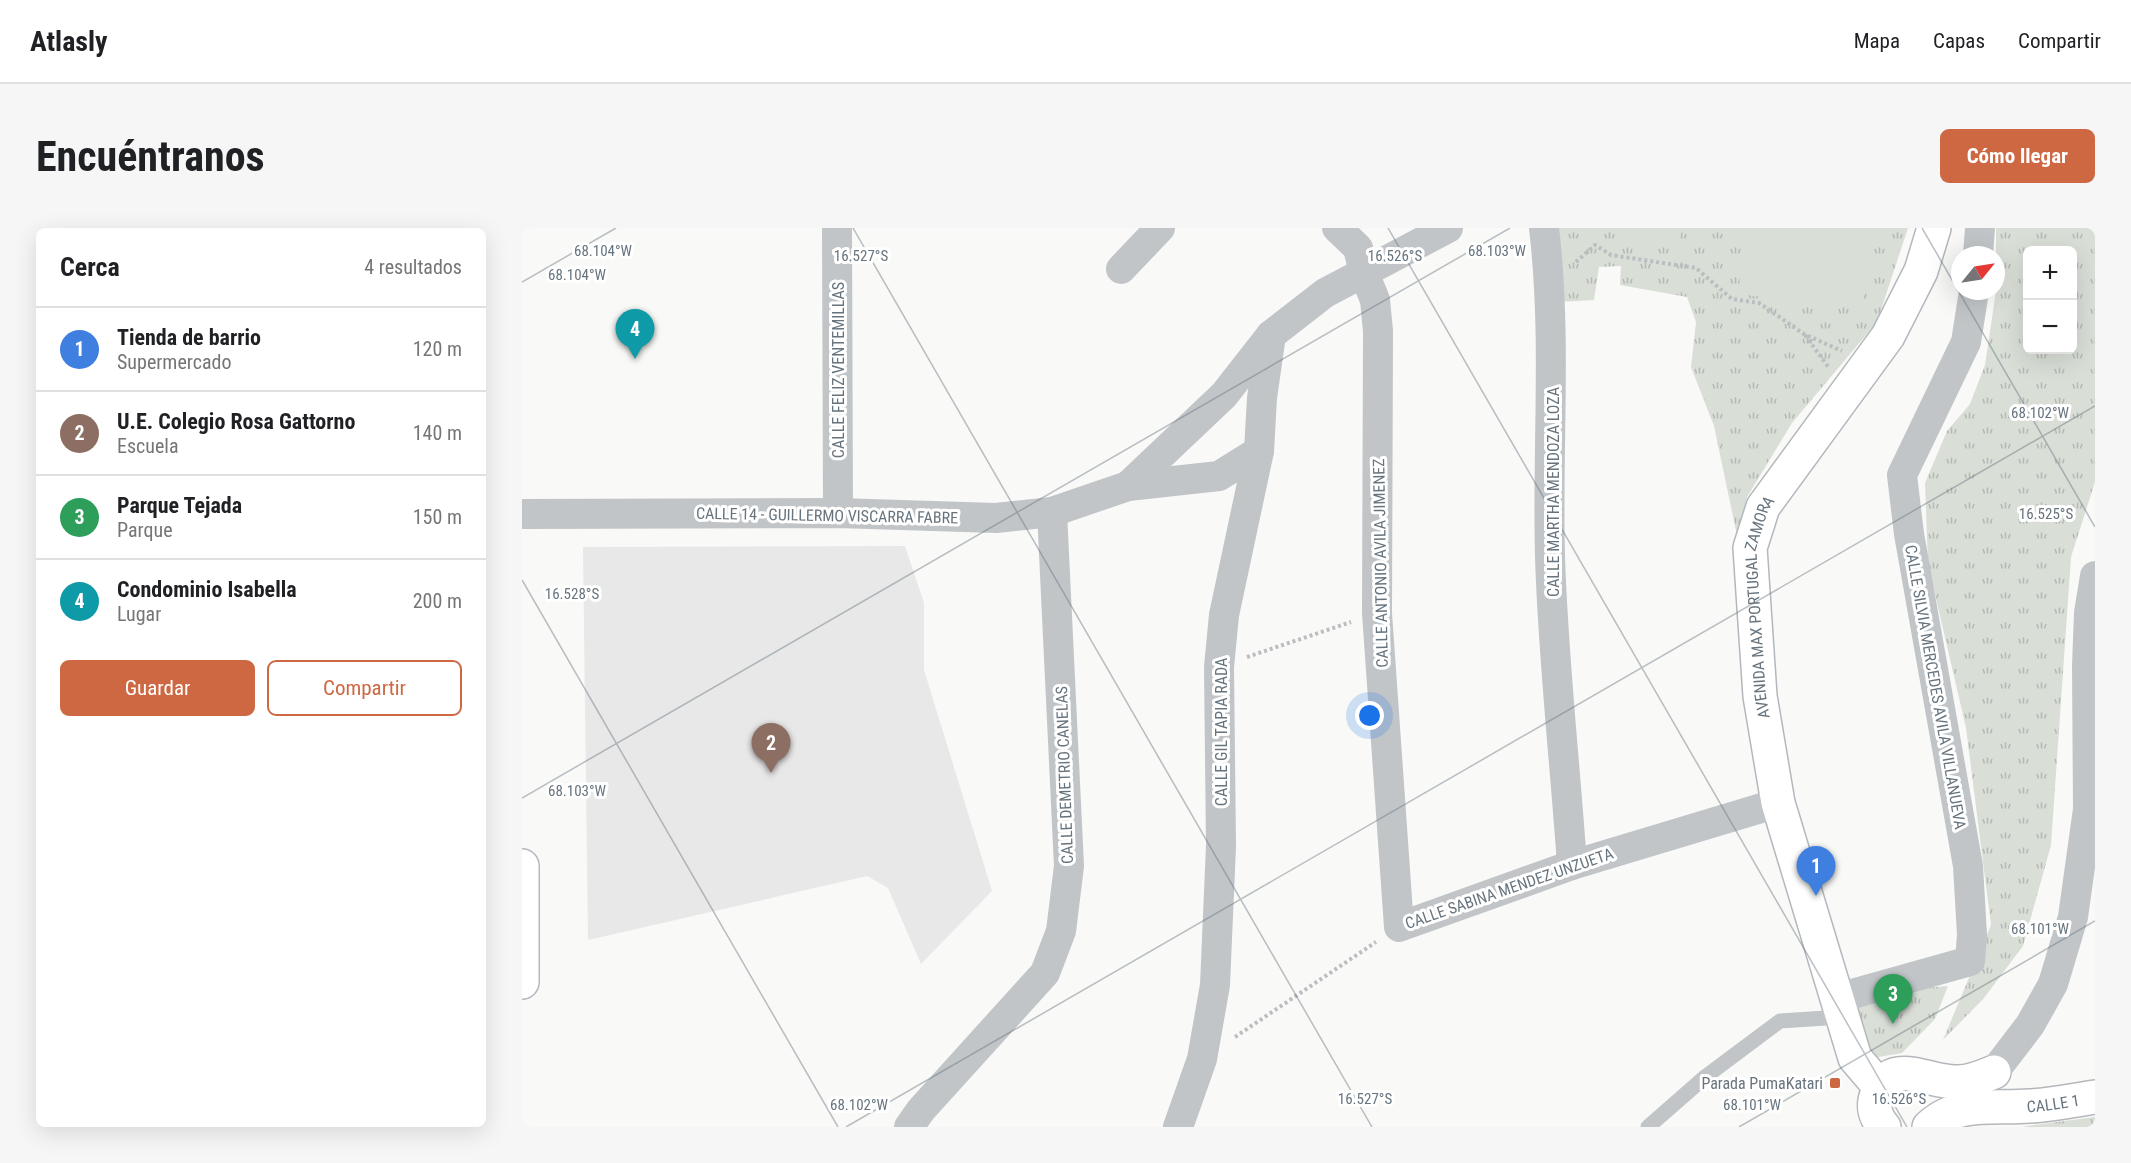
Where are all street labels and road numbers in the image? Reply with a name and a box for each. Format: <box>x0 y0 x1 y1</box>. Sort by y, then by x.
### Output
street label: CALLE FELIZ VENTEMILLAS <box>829 282 848 458</box>
street label: CALLE MARTHA MENDOZA LOZA <box>1544 387 1563 597</box>
street label: CALLE ANTONIO AVILA JIMENEZ <box>1369 458 1392 668</box>
street label: AVENIDA MAX PORTUGAL ZAMORA <box>1741 492 1778 720</box>
street label: CALLE 14 - GUILLERMO VISCARRA FABRE <box>696 504 958 527</box>
street label: CALLE SILVIA MERCEDES AVILA VILLANUEVA <box>1901 543 1970 831</box>
street label: CALLE GIL TAPIA RADA <box>1212 658 1231 806</box>
street label: CALLE DEMETRIO CANELAS <box>1052 686 1077 864</box>
street label: CALLE SABINA MENDEZ UNZUETA <box>1403 844 1616 933</box>
street label: CALLE 1 <box>2026 1091 2081 1116</box>

